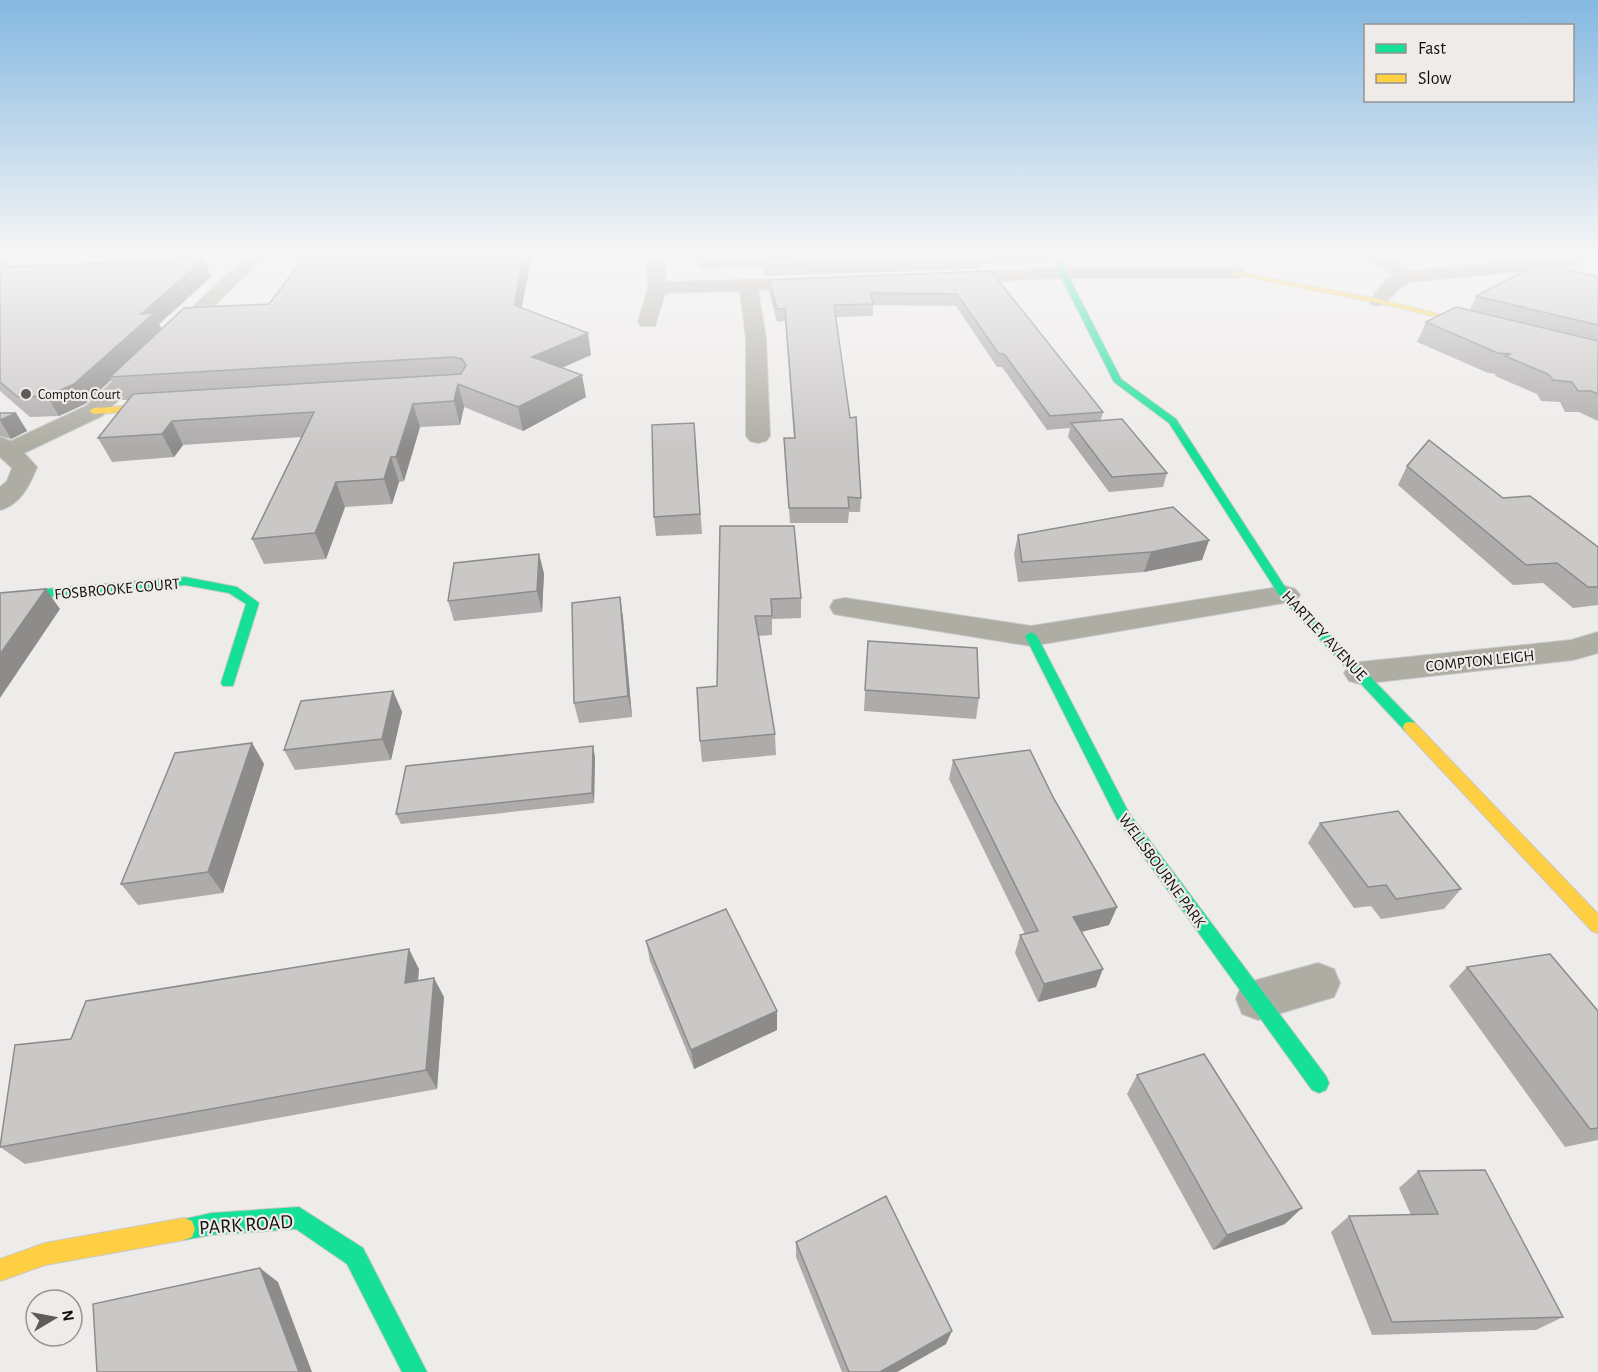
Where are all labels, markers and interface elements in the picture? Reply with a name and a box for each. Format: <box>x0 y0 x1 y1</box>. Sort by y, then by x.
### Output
legend <box>1364 24 1574 102</box>
text: Fast <box>1418 40 1446 58</box>
text: Slow <box>1418 70 1451 88</box>
marker: Compton Court <box>19 387 33 401</box>
place label: Compton Court <box>38 388 121 402</box>
street label: FOSBROOKE COURT <box>54 576 181 602</box>
street label: HARTLEY AVENUE <box>1279 588 1370 684</box>
street label: COMPTON LEIGH <box>1425 647 1535 675</box>
street label: WELLSBOURNE PARK <box>1116 811 1209 931</box>
street label: PARK ROAD <box>198 1212 294 1238</box>
north arrow <box>24 1288 84 1348</box>
text: N <box>59 1309 77 1322</box>

